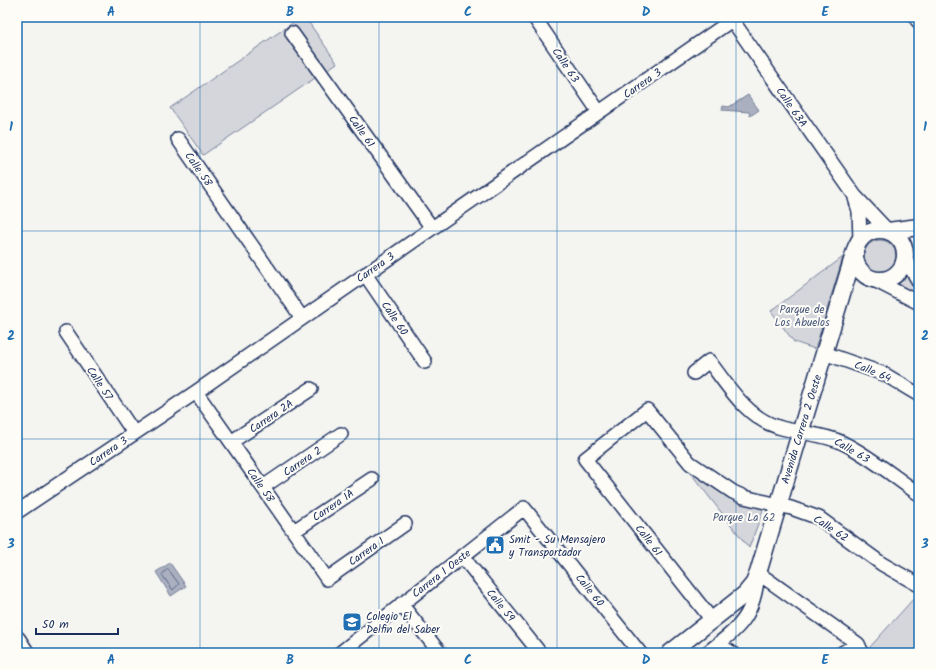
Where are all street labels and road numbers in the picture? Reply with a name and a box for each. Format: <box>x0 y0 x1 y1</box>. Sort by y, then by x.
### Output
street label: Calle 63 <box>547 44 584 87</box>
street label: Carrera 3 <box>620 64 666 104</box>
street label: Calle 63A <box>771 84 812 132</box>
street label: Calle 61 <box>343 112 379 151</box>
street label: Calle 58 <box>180 148 217 191</box>
street label: Carrera 3 <box>353 248 399 288</box>
street label: Calle 60 <box>376 298 413 340</box>
street label: Calle 64 <box>851 356 894 388</box>
street label: Calle 57 <box>81 363 118 405</box>
street label: Avenida Carrera 2 Oeste <box>777 372 827 486</box>
street label: Carrera 2A <box>246 395 298 438</box>
street label: Carrera 3 <box>86 432 132 471</box>
street label: Calle 63 <box>830 433 873 468</box>
street label: Carrera 2 <box>279 442 326 481</box>
street label: Calle 58 <box>242 464 279 507</box>
street label: Carrera 1A <box>309 485 358 527</box>
street label: Calle 62 <box>809 511 852 547</box>
street label: Calle 61 <box>630 521 666 560</box>
street label: Carrera 1 <box>345 533 388 571</box>
street label: Carrera 1 Oeste <box>408 545 475 603</box>
street label: Calle 60 <box>570 570 609 611</box>
street label: Calle 59 <box>481 585 519 626</box>

